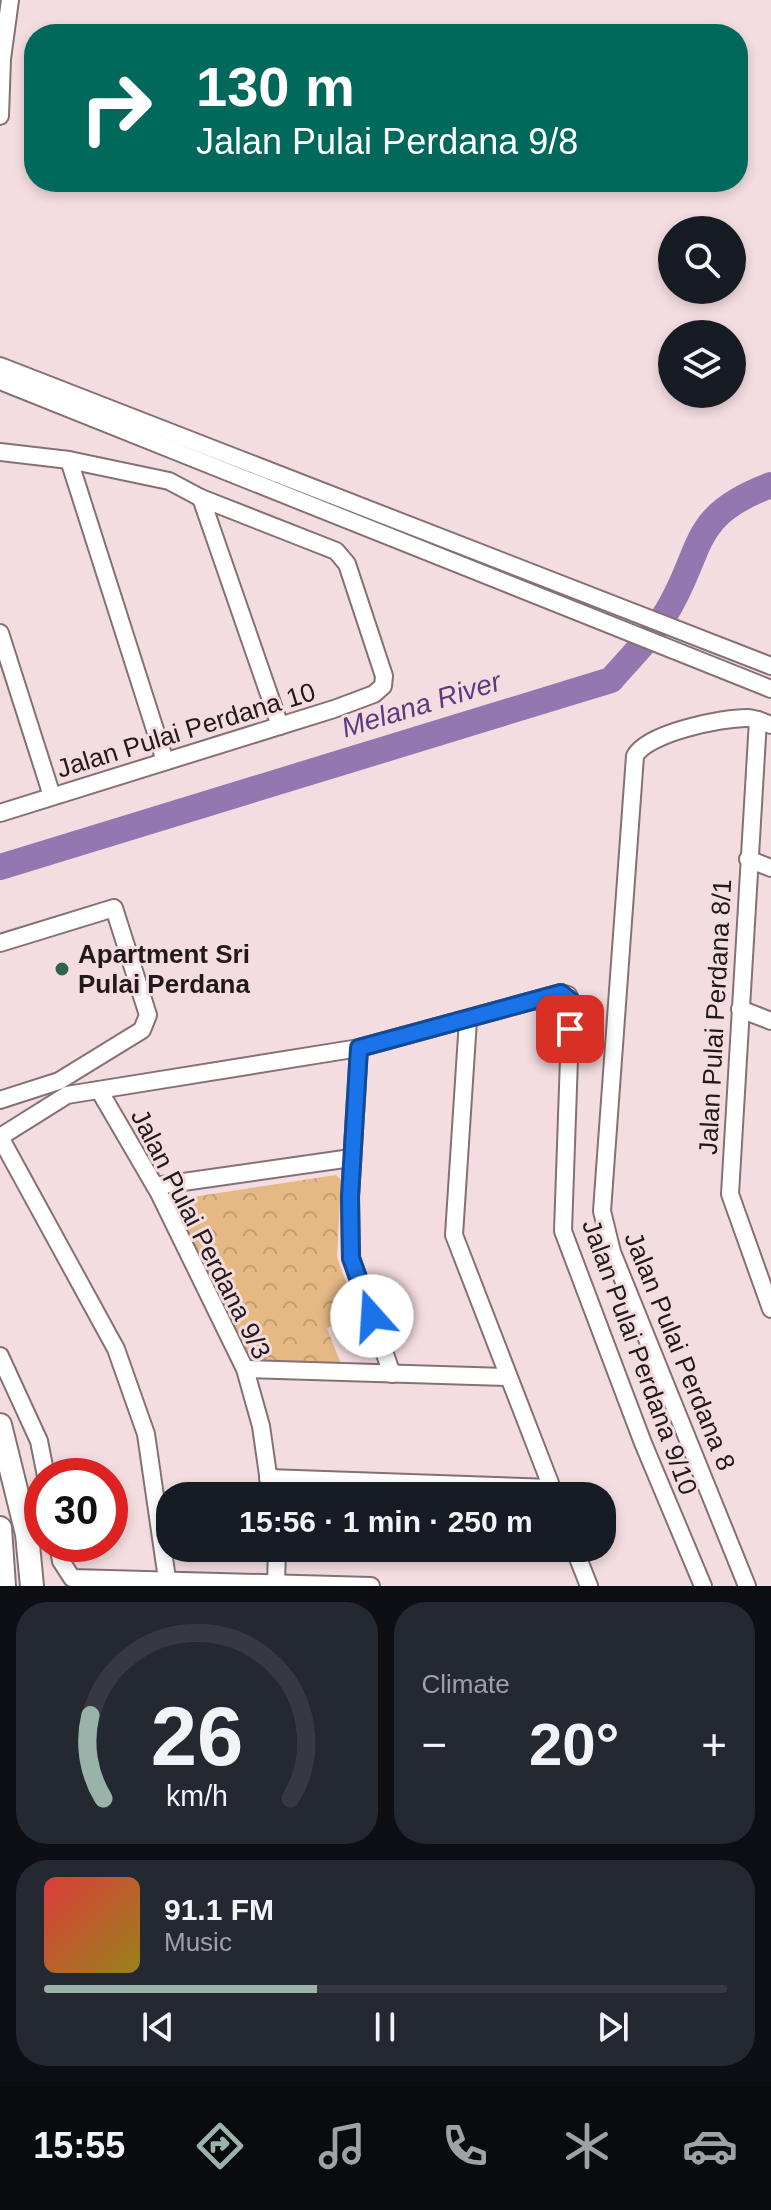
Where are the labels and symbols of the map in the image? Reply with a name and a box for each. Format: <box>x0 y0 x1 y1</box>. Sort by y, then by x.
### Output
water label: Melana River <box>338 665 506 743</box>
street label: Jalan Pulai Perdana 10 <box>53 676 319 784</box>
street label: Jalan Pulai Perdana 8/1 <box>693 878 737 1156</box>
place label: Apartment Sri Pulai Perdana <box>78 939 250 999</box>
marker: Apartment Sri Pulai Perdana <box>53 960 71 978</box>
pin <box>536 995 604 1063</box>
street label: Jalan Pulai Perdana 9/3 <box>125 1104 277 1364</box>
street label: Jalan Pulai Perdana 9/10 <box>576 1215 704 1499</box>
street label: Jalan Pulai Perdana 8 <box>618 1227 742 1475</box>
position arrow <box>330 1274 414 1358</box>
speed limit sign: 30 <box>24 1458 128 1562</box>

